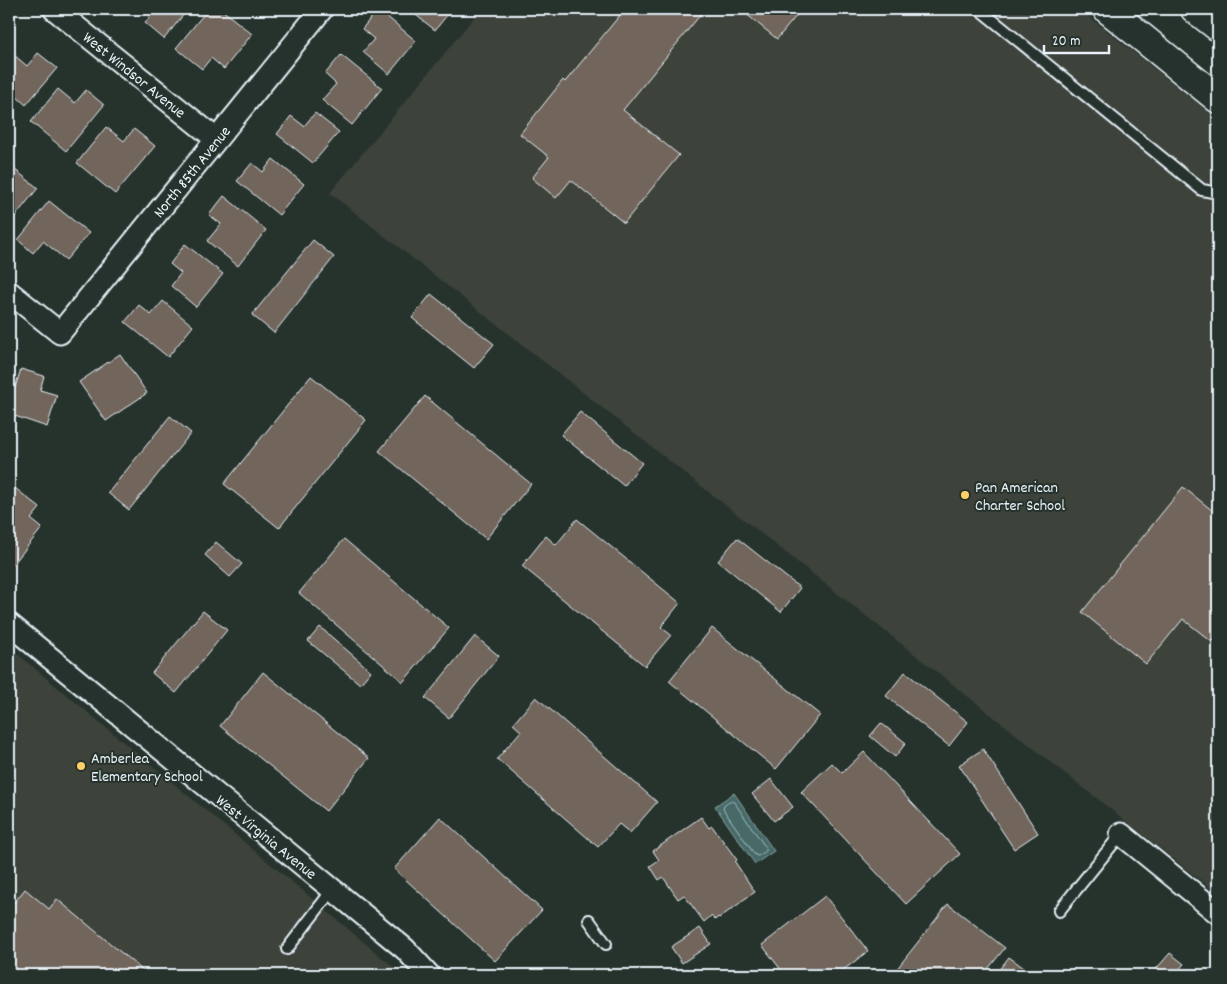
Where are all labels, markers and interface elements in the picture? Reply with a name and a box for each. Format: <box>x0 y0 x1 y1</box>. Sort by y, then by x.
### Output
scale bar <box>1044 22 1110 54</box>
street label: West Windsor Avenue <box>77 27 190 125</box>
text: 20 m <box>1052 31 1080 53</box>
street label: North 85th Avenue <box>149 122 237 223</box>
place label: Pan American Charter School <box>975 477 1065 518</box>
marker: Pan American Charter School <box>959 489 971 501</box>
place label: Amberlea Elementary School <box>91 748 203 789</box>
marker: Amberlea Elementary School <box>75 760 87 772</box>
street label: West Virginia Avenue <box>210 790 321 886</box>

